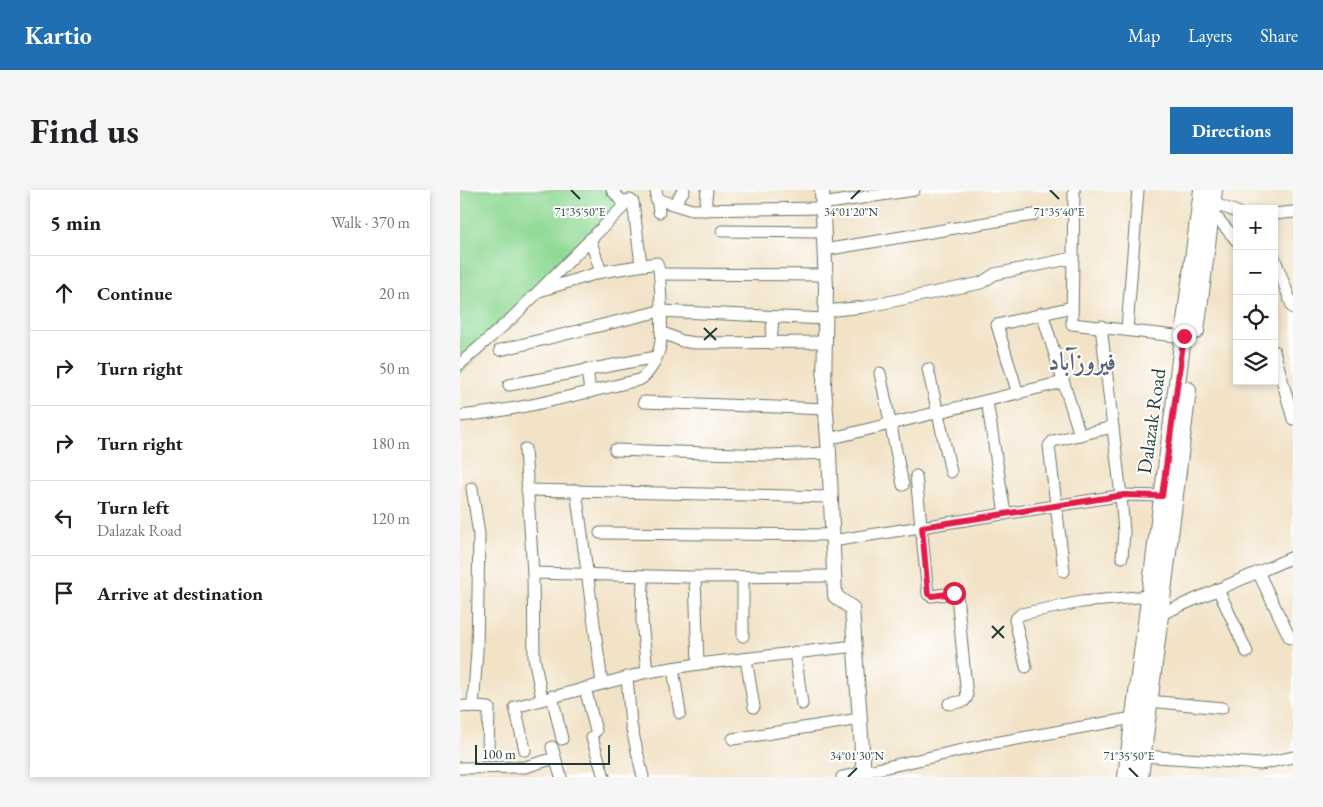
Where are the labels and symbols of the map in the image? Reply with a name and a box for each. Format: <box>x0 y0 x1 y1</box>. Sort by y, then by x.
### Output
text: 71°35'50"E <box>554 204 606 220</box>
text: 34°01'20"N <box>824 204 878 220</box>
text: 71°35'40"E <box>1033 204 1085 220</box>
route end <box>1173 325 1196 348</box>
district label: فیروزآباد <box>1048 345 1116 377</box>
street label: Dalazak Road <box>1131 366 1171 475</box>
route start <box>943 582 966 605</box>
scale bar <box>475 742 610 765</box>
text: 34°01'30"N <box>830 748 884 764</box>
text: 71°35'50"E <box>1103 748 1155 764</box>

